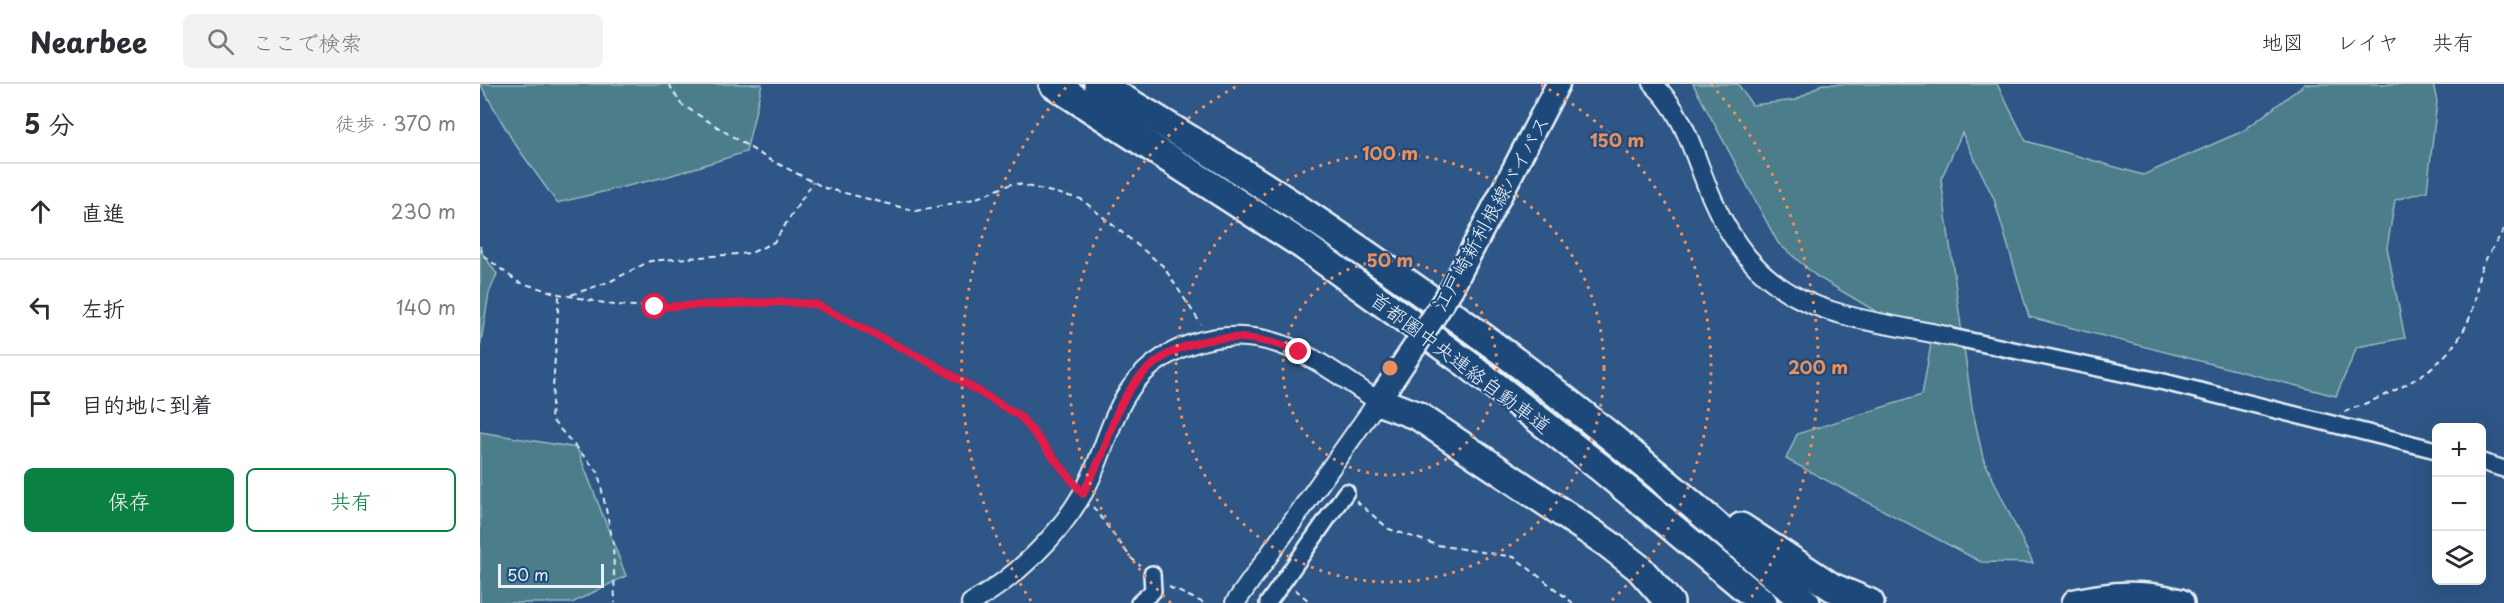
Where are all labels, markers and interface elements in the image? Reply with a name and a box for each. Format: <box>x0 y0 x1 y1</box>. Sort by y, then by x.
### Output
search box <box>183 14 603 68</box>
text: Nearbee <box>30 20 147 63</box>
icon: search <box>204 25 237 58</box>
text: ここで検索 <box>252 25 362 58</box>
text: 地図 <box>2262 25 2304 57</box>
text: レイヤ <box>2337 25 2399 57</box>
text: 共有 <box>2432 25 2474 57</box>
text: 5 分 <box>24 104 74 143</box>
text: 徒歩 · 370 m <box>335 108 456 138</box>
street label: 江戸崎新利根線バイパス <box>1424 110 1556 316</box>
text: 150 m <box>1590 126 1644 153</box>
text: 100 m <box>1362 139 1418 166</box>
icon: ahead <box>24 195 57 228</box>
text: 直進 <box>81 195 125 228</box>
text: 230 m <box>391 196 456 226</box>
text: 50 m <box>1367 246 1413 273</box>
street label: 首都圏中央連絡自動車道 <box>1364 284 1558 440</box>
icon: left <box>24 291 57 324</box>
text: 左折 <box>81 291 125 324</box>
text: 140 m <box>396 292 456 322</box>
route start <box>641 293 667 319</box>
route end <box>1285 338 1311 364</box>
text: 200 m <box>1788 353 1848 380</box>
centre of rings <box>1380 358 1400 378</box>
icon: arrive <box>24 387 57 420</box>
text: 目的地に到着 <box>81 387 213 420</box>
map controls <box>2432 423 2486 585</box>
button: + <box>2432 423 2486 477</box>
button: 保存 <box>24 468 234 532</box>
button: 共有 <box>246 468 456 532</box>
button: − <box>2432 477 2486 531</box>
button: layers <box>2432 531 2486 585</box>
scale bar <box>498 561 604 588</box>
text: 50 m <box>507 562 548 586</box>

